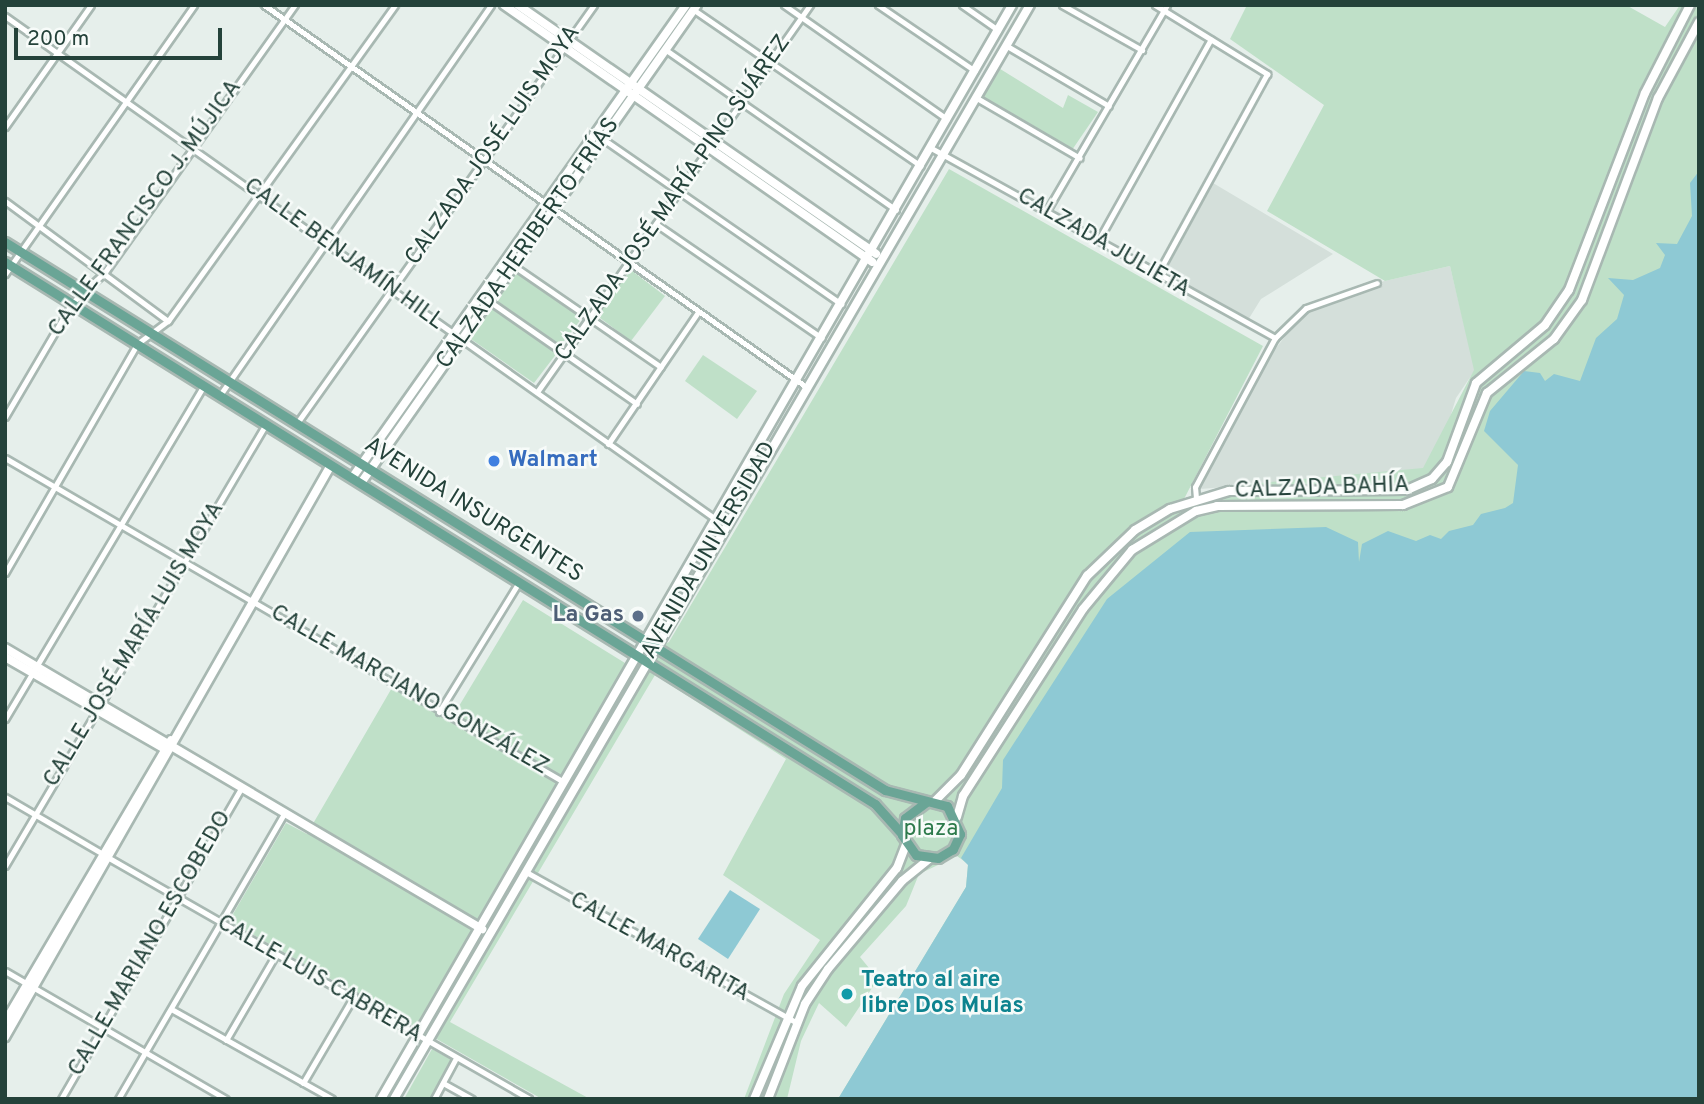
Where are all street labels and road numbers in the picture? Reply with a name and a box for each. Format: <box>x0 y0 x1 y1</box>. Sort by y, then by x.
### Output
street label: CALZADA JOSÉ LUIS MOYA <box>400 20 588 272</box>
street label: CALZADA JOSÉ MARÍA PINO SUÁREZ <box>550 30 798 368</box>
street label: CALLE FRANCISCO J. MÚJICA <box>43 75 249 343</box>
street label: CALZADA HERIBERTO FRÍAS <box>431 113 627 375</box>
street label: CALLE BENJAMÍN HILL <box>238 173 448 337</box>
street label: CALZADA JULIETA <box>1011 183 1195 305</box>
street label: AVENIDA INSURGENTES <box>358 432 588 590</box>
street label: AVENIDA UNIVERSIDAD <box>636 437 784 665</box>
street label: CALZADA BAHÍA <box>1234 472 1410 506</box>
street label: CALLE JOSÉ MARÍA LUIS MOYA <box>38 497 232 793</box>
street label: CALLE MARCIANO GONZÁLEZ <box>265 600 553 782</box>
street label: CALLE MARIANO ESCOBEDO <box>64 806 238 1082</box>
street label: CALLE MARGARITA <box>564 887 754 1009</box>
street label: CALLE LUIS CABRERA <box>211 910 427 1050</box>

